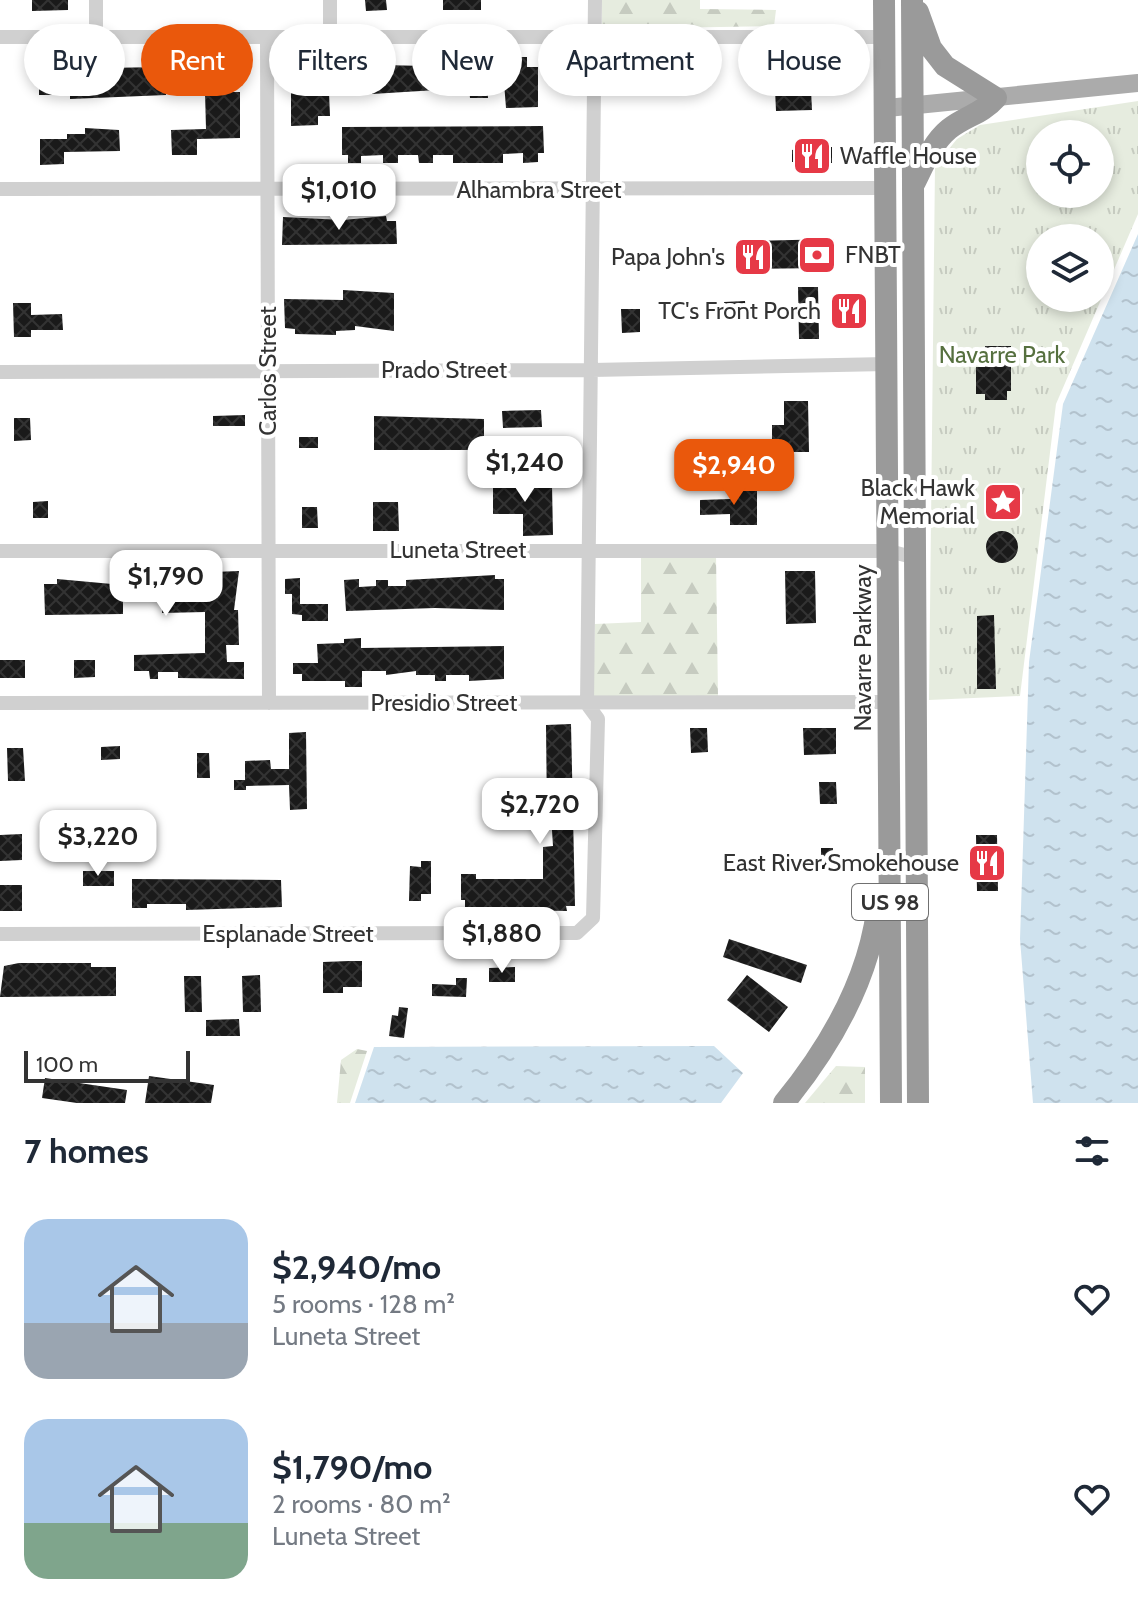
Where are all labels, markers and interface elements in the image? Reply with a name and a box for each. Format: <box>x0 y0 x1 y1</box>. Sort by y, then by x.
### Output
chip: Buy <box>24 24 125 96</box>
chip: Rent <box>141 24 253 96</box>
chip: Filters <box>269 24 396 96</box>
chip: New <box>412 24 522 96</box>
chip: Apartment <box>538 24 722 96</box>
chip: House <box>738 24 870 96</box>
map controls <box>1026 120 1114 312</box>
button: locate <box>1026 120 1114 208</box>
restaurant icon: Waffle House <box>791 135 833 177</box>
place label: Waffle House <box>840 141 977 170</box>
pin: $1,010 <box>274 164 404 232</box>
text: $1,010 <box>301 174 377 206</box>
street label: Alhambra Street <box>456 175 622 204</box>
button: layers <box>1026 224 1114 312</box>
bank icon: FNBT <box>796 234 838 276</box>
restaurant icon: Papa John's <box>732 236 774 278</box>
place label: FNBT <box>845 240 901 269</box>
place label: Papa John's <box>611 242 725 271</box>
restaurant icon: TC's Front Porch <box>828 290 870 332</box>
place label: TC's Front Porch <box>658 296 821 325</box>
street label: Carlos Street <box>253 306 282 436</box>
park label: Navarre Park <box>939 340 1066 369</box>
street label: Prado Street <box>381 355 507 384</box>
pin: $1,240 <box>460 436 590 504</box>
pin: $2,940 <box>669 439 799 507</box>
text: $1,240 <box>486 446 564 478</box>
text: $2,940 <box>692 449 776 481</box>
place label: Black Hawk Memorial <box>861 473 975 530</box>
place icon: Black Hawk Memorial <box>982 481 1024 523</box>
street label: Luneta Street <box>390 535 526 564</box>
pin: $1,790 <box>101 550 231 618</box>
text: $1,790 <box>128 560 204 592</box>
street label: Navarre Parkway <box>848 564 877 732</box>
street label: Presidio Street <box>371 688 517 717</box>
pin: $2,720 <box>475 778 605 846</box>
text: $2,720 <box>500 788 580 820</box>
pin: $3,220 <box>33 810 163 878</box>
text: $3,220 <box>58 820 139 852</box>
restaurant icon: East River Smokehouse <box>966 842 1008 884</box>
place label: East River Smokehouse <box>723 848 959 877</box>
road number: US 98 <box>852 884 928 920</box>
pin: $1,880 <box>437 907 567 975</box>
text: $1,880 <box>462 917 542 949</box>
street label: Esplanade Street <box>202 919 374 948</box>
scale bar <box>24 1047 190 1083</box>
text: 100 m <box>36 1051 98 1078</box>
icon: filters <box>1070 1129 1114 1173</box>
text: 7 homes <box>24 1130 149 1172</box>
text: $2,940/mo <box>272 1246 441 1288</box>
icon: home <box>88 1251 184 1347</box>
icon: heart <box>1070 1277 1114 1321</box>
text: 5 rooms · 128 m² <box>272 1288 455 1320</box>
text: Luneta Street <box>272 1320 420 1352</box>
text: $1,790/mo <box>272 1446 432 1488</box>
icon: home <box>88 1451 184 1547</box>
icon: heart <box>1070 1477 1114 1521</box>
text: 2 rooms · 80 m² <box>272 1488 451 1520</box>
text: Luneta Street <box>272 1520 420 1552</box>

